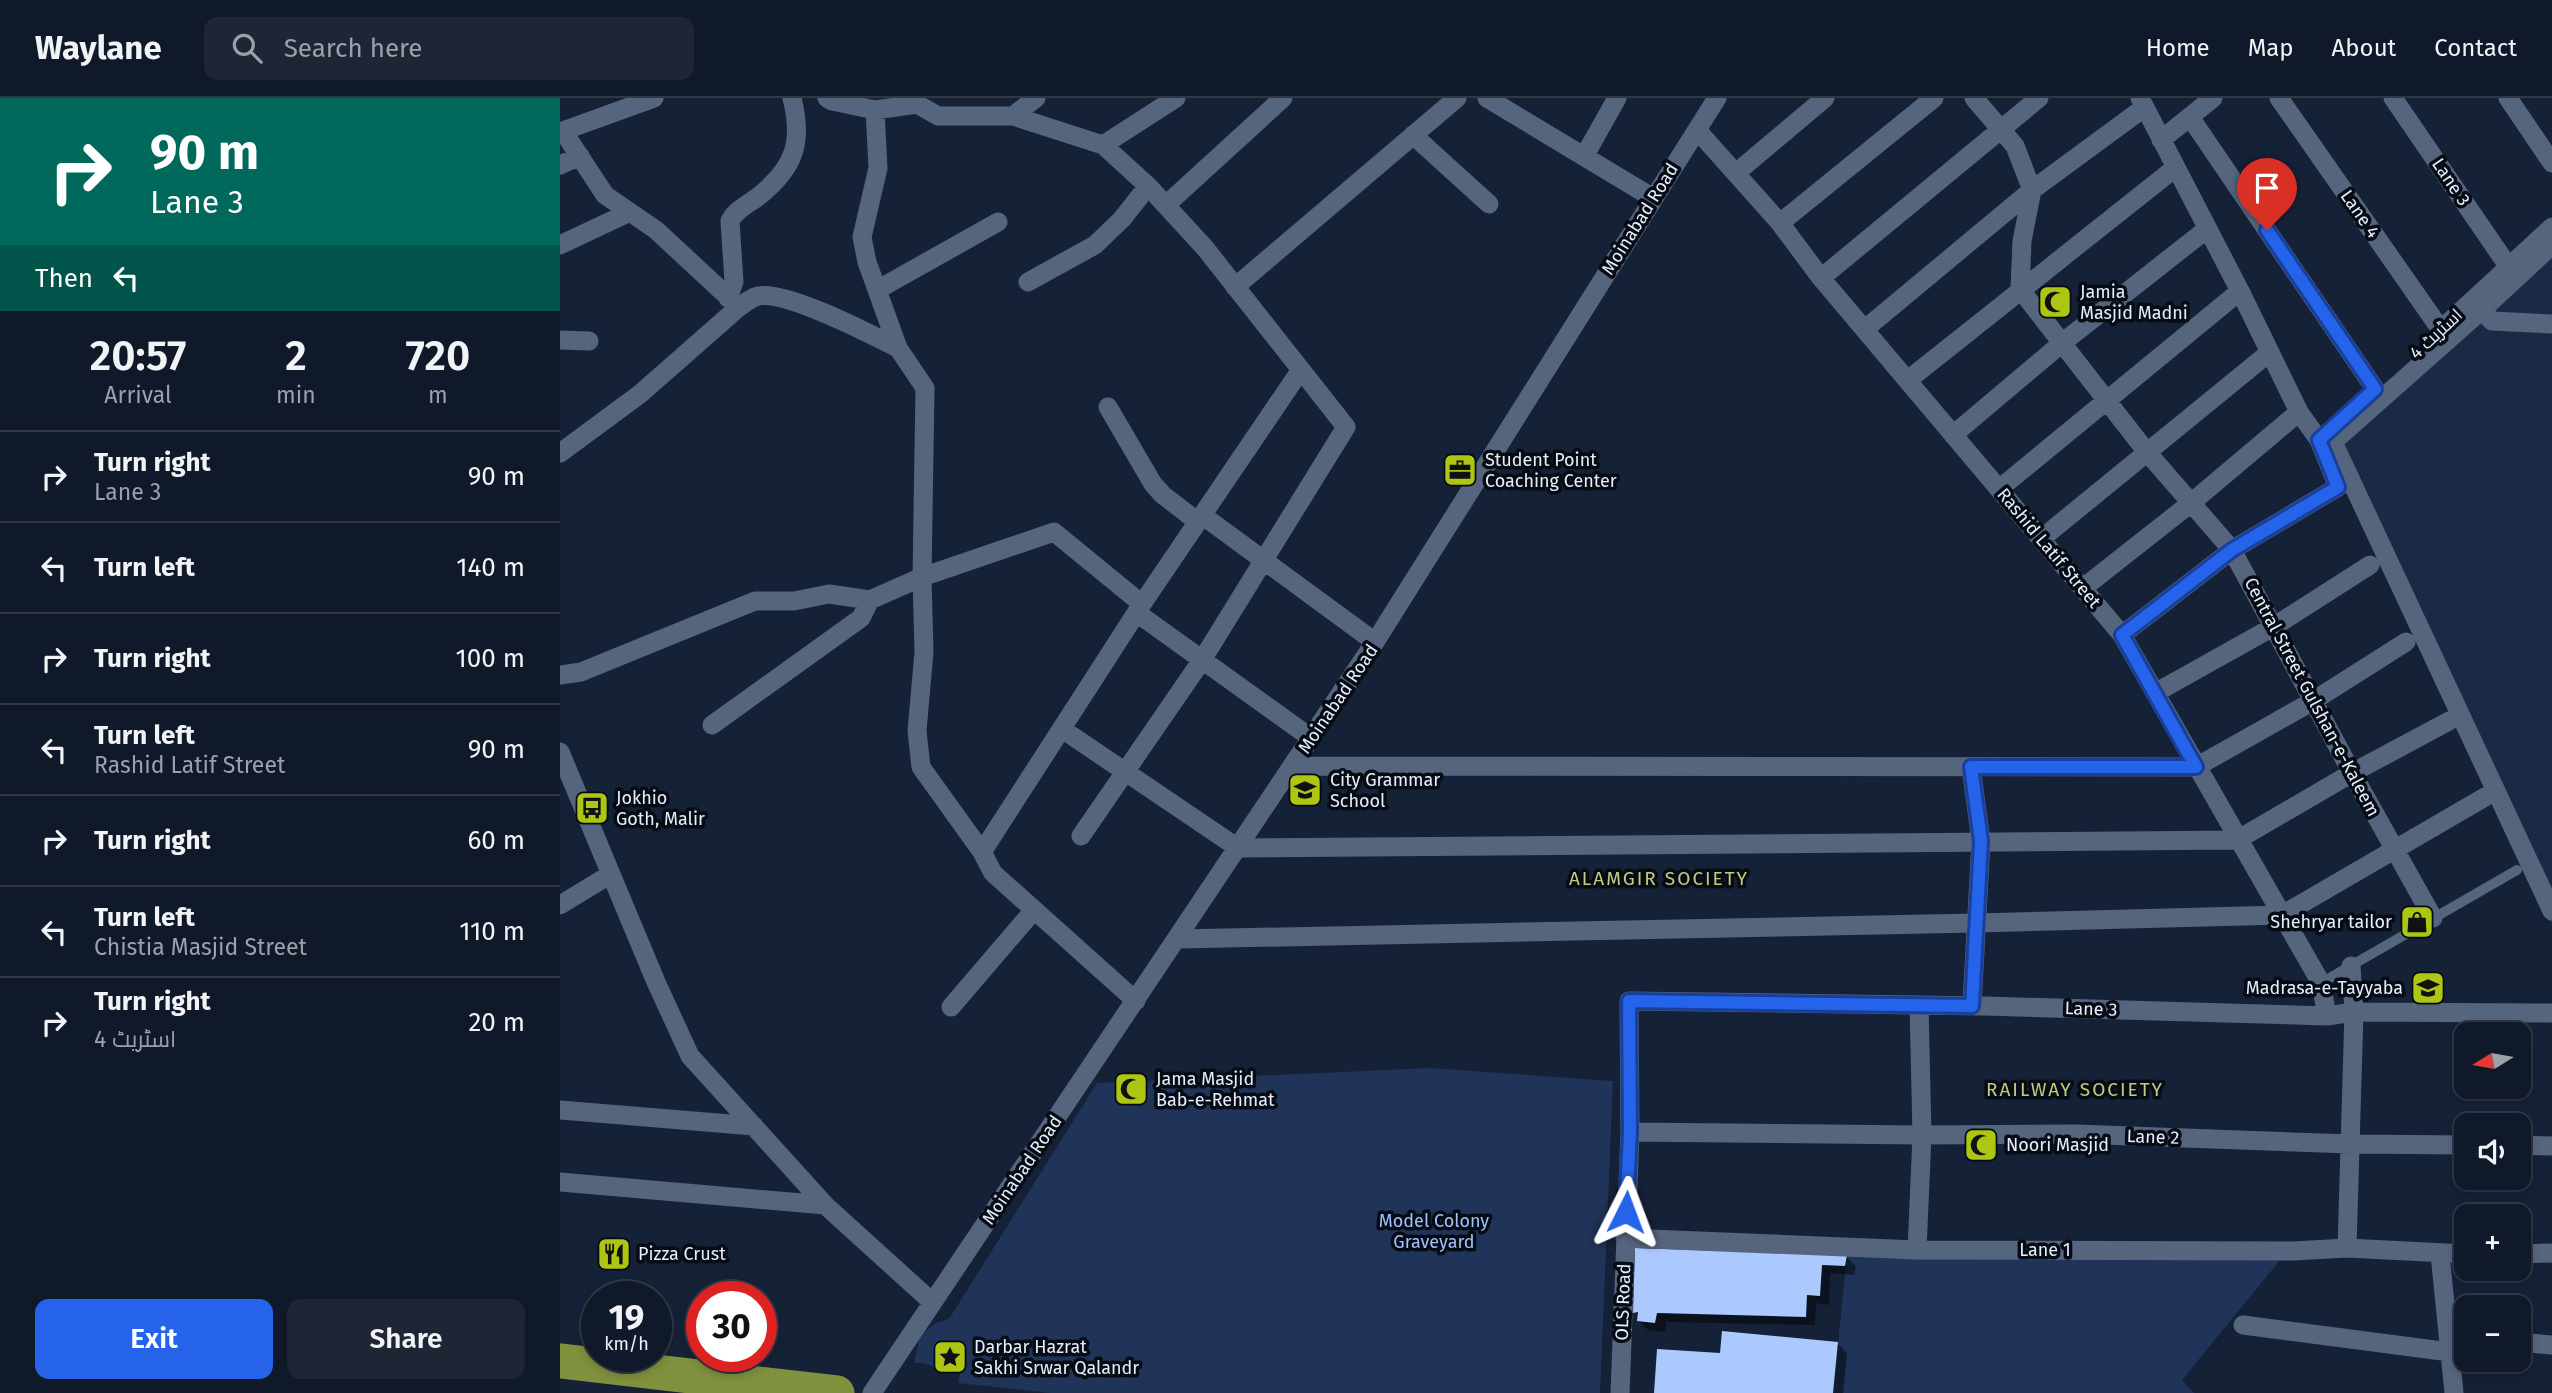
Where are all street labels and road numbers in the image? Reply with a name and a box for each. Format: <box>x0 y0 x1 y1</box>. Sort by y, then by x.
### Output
street label: Lane 3 <box>2427 154 2475 210</box>
street label: Moinabad Road <box>1597 159 1683 279</box>
street label: Lane 4 <box>2336 186 2385 242</box>
street label: اسٹریٹ 4 <box>2405 304 2467 364</box>
street label: Rashid Latif Street <box>1992 484 2106 613</box>
street label: Central Street Gulshan-e-Kaleem <box>2240 574 2384 820</box>
street label: Moinabad Road <box>1293 640 1383 758</box>
street label: Lane 3 <box>2064 997 2118 1021</box>
street label: Moinabad Road <box>977 1111 1067 1229</box>
street label: Lane 2 <box>2126 1125 2180 1149</box>
street label: Lane 1 <box>2019 1239 2071 1261</box>
street label: OLS Road <box>1611 1263 1635 1341</box>

